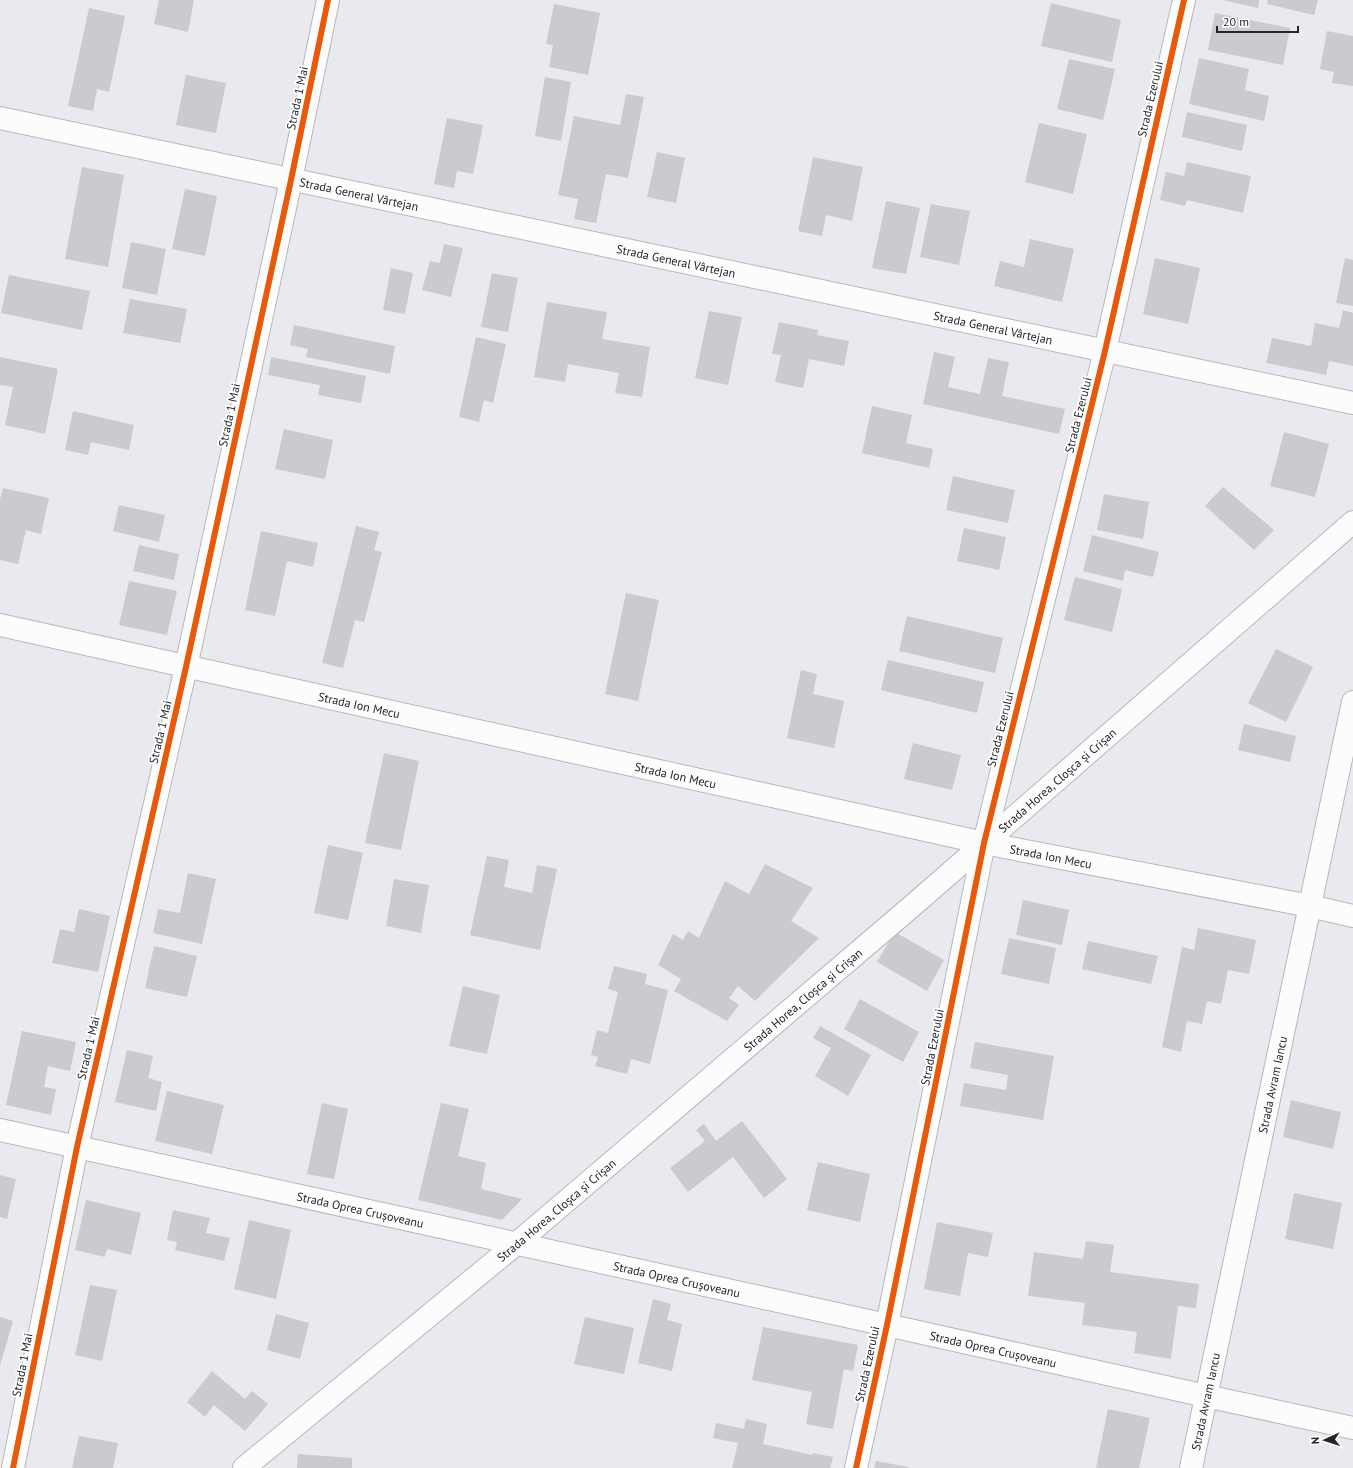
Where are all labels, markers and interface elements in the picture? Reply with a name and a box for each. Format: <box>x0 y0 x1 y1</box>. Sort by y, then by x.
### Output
scale bar <box>1217 8 1298 34</box>
text: 20 m <box>1223 14 1249 29</box>
street label: Strada Ezerului <box>1134 60 1166 138</box>
street label: Strada 1 Mai <box>283 65 311 131</box>
street label: Strada General Vârtejan <box>298 174 420 213</box>
street label: Strada General Vârtejan <box>615 241 737 280</box>
street label: Strada General Vârtejan <box>932 307 1054 347</box>
street label: Strada Ezerului <box>1061 376 1095 454</box>
street label: Strada 1 Mai <box>215 382 243 448</box>
street label: Strada Ion Mecu <box>317 688 402 721</box>
street label: Strada Ezerului <box>983 690 1017 768</box>
street label: Strada 1 Mai <box>145 699 175 765</box>
street label: Strada Horea, Cloșca și Crișan <box>995 725 1119 835</box>
street label: Strada Ion Mecu <box>633 758 718 791</box>
street label: Strada Ion Mecu <box>1009 841 1093 871</box>
street label: Strada Horea, Cloșca și Crișan <box>740 945 865 1054</box>
street label: Strada Ezerului <box>917 1008 947 1086</box>
street label: Strada 1 Mai <box>73 1015 103 1081</box>
street label: Strada Avram Iancu <box>1255 1034 1290 1135</box>
street label: Strada Horea, Cloșca și Crișan <box>493 1155 618 1264</box>
street label: Strada Oprea Crușoveanu <box>296 1188 425 1230</box>
street label: Strada Oprea Crușoveanu <box>612 1258 742 1300</box>
street label: Strada Ezerului <box>852 1325 882 1403</box>
street label: Strada Oprea Crușoveanu <box>928 1327 1058 1370</box>
street label: Strada 1 Mai <box>8 1332 36 1398</box>
street label: Strada Avram Iancu <box>1187 1351 1223 1451</box>
north arrow <box>1305 1420 1345 1460</box>
text: N <box>1308 1437 1322 1445</box>

